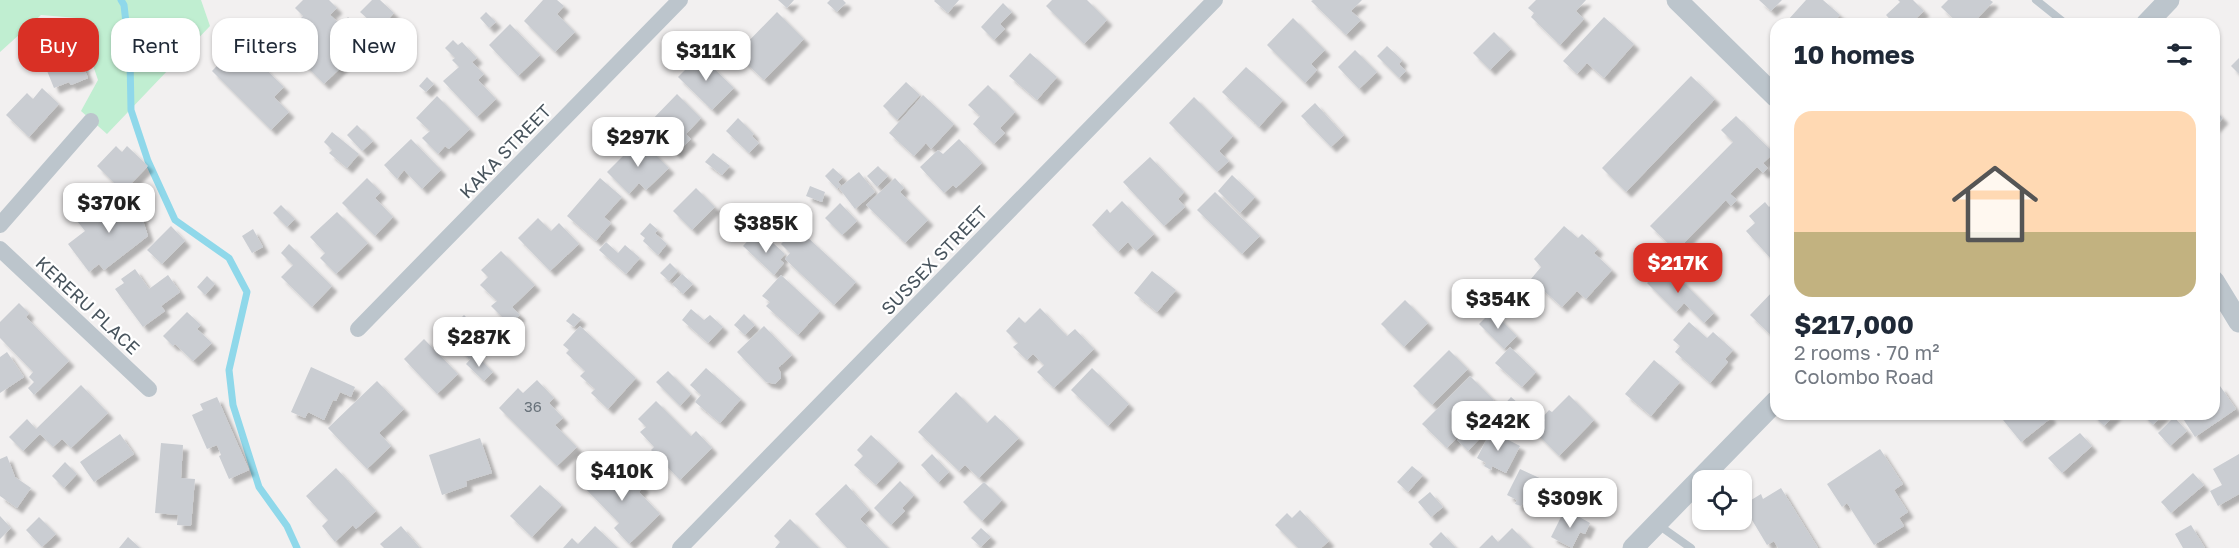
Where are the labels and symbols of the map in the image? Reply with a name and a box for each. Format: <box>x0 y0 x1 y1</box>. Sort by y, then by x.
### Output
pin: $311K <box>664 31 748 82</box>
street label: KAKA STREET <box>455 99 555 203</box>
pin: $297K <box>596 117 680 168</box>
pin: $370K <box>67 183 151 234</box>
street label: SUSSEX STREET <box>876 201 992 319</box>
pin: $385K <box>724 203 808 254</box>
pin: $217K <box>1636 243 1720 294</box>
street label: KERERU PLACE <box>32 251 144 359</box>
pin: $354K <box>1456 279 1540 330</box>
pin: $287K <box>437 317 521 368</box>
house number: 36 <box>524 397 542 415</box>
pin: $242K <box>1456 401 1540 452</box>
pin: $410K <box>580 451 664 502</box>
pin: $309K <box>1528 478 1612 529</box>

